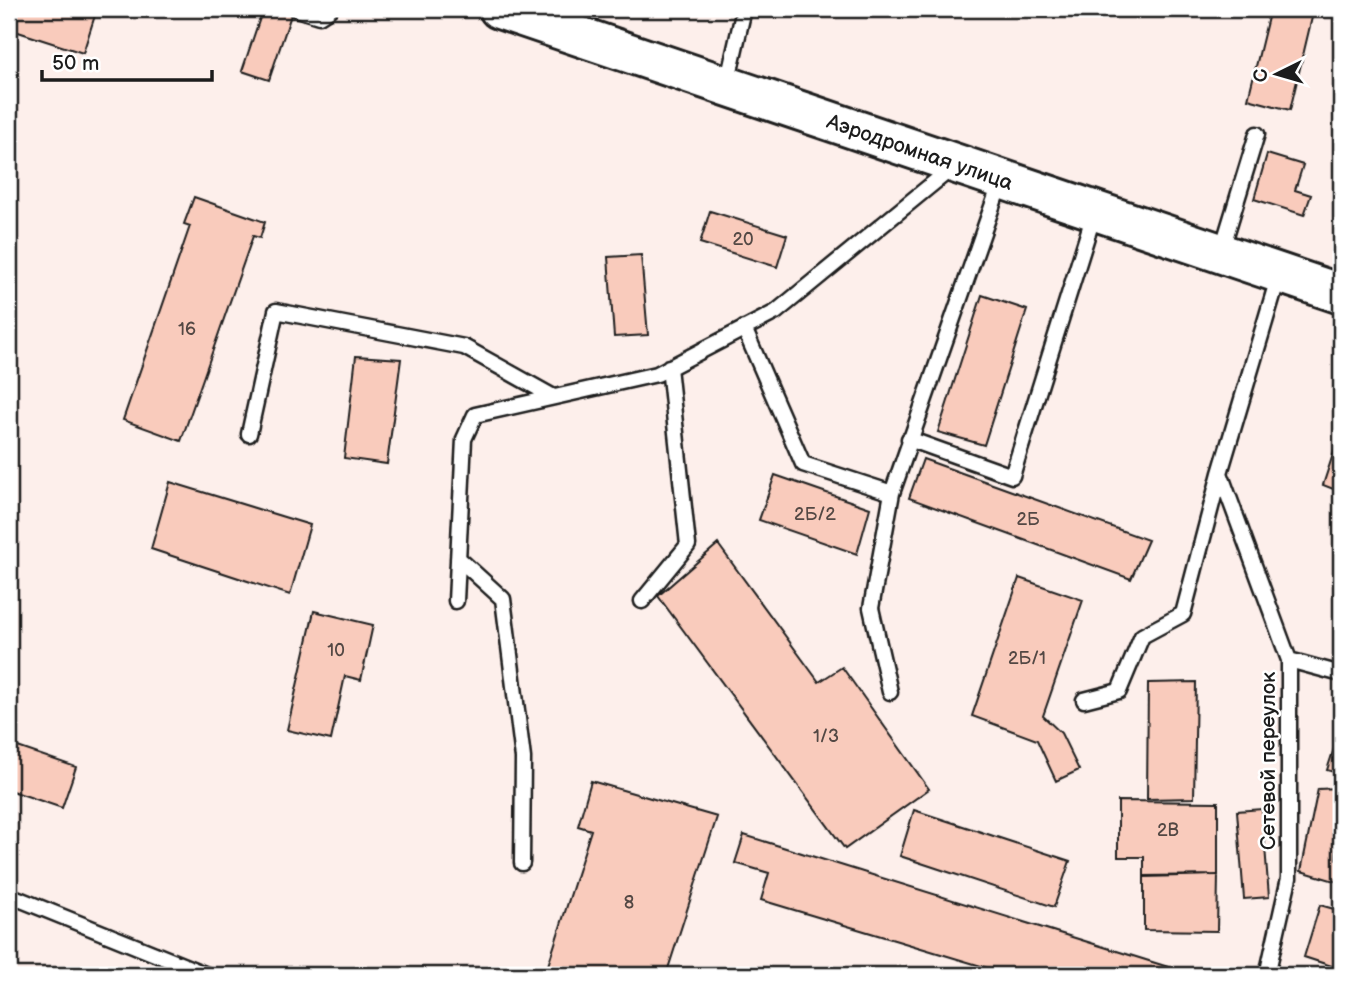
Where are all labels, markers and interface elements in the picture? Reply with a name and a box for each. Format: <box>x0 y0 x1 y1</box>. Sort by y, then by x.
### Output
scale bar <box>42 38 212 82</box>
north arrow <box>1242 38 1312 108</box>
text: 50 m <box>52 51 99 76</box>
text: С <box>1250 68 1274 83</box>
street label: Аэродромная улица <box>823 109 1017 196</box>
house number: 20 <box>732 229 754 250</box>
house number: 16 <box>178 319 196 340</box>
house number: 2Б/2 <box>794 504 836 525</box>
house number: 2Б <box>1016 509 1040 530</box>
house number: 10 <box>327 640 345 661</box>
house number: 2Б/1 <box>1008 648 1046 669</box>
street label: Сетевой переулок <box>1256 672 1281 850</box>
house number: 1/3 <box>813 726 839 747</box>
house number: 2В <box>1157 820 1179 841</box>
house number: 8 <box>624 892 634 913</box>

